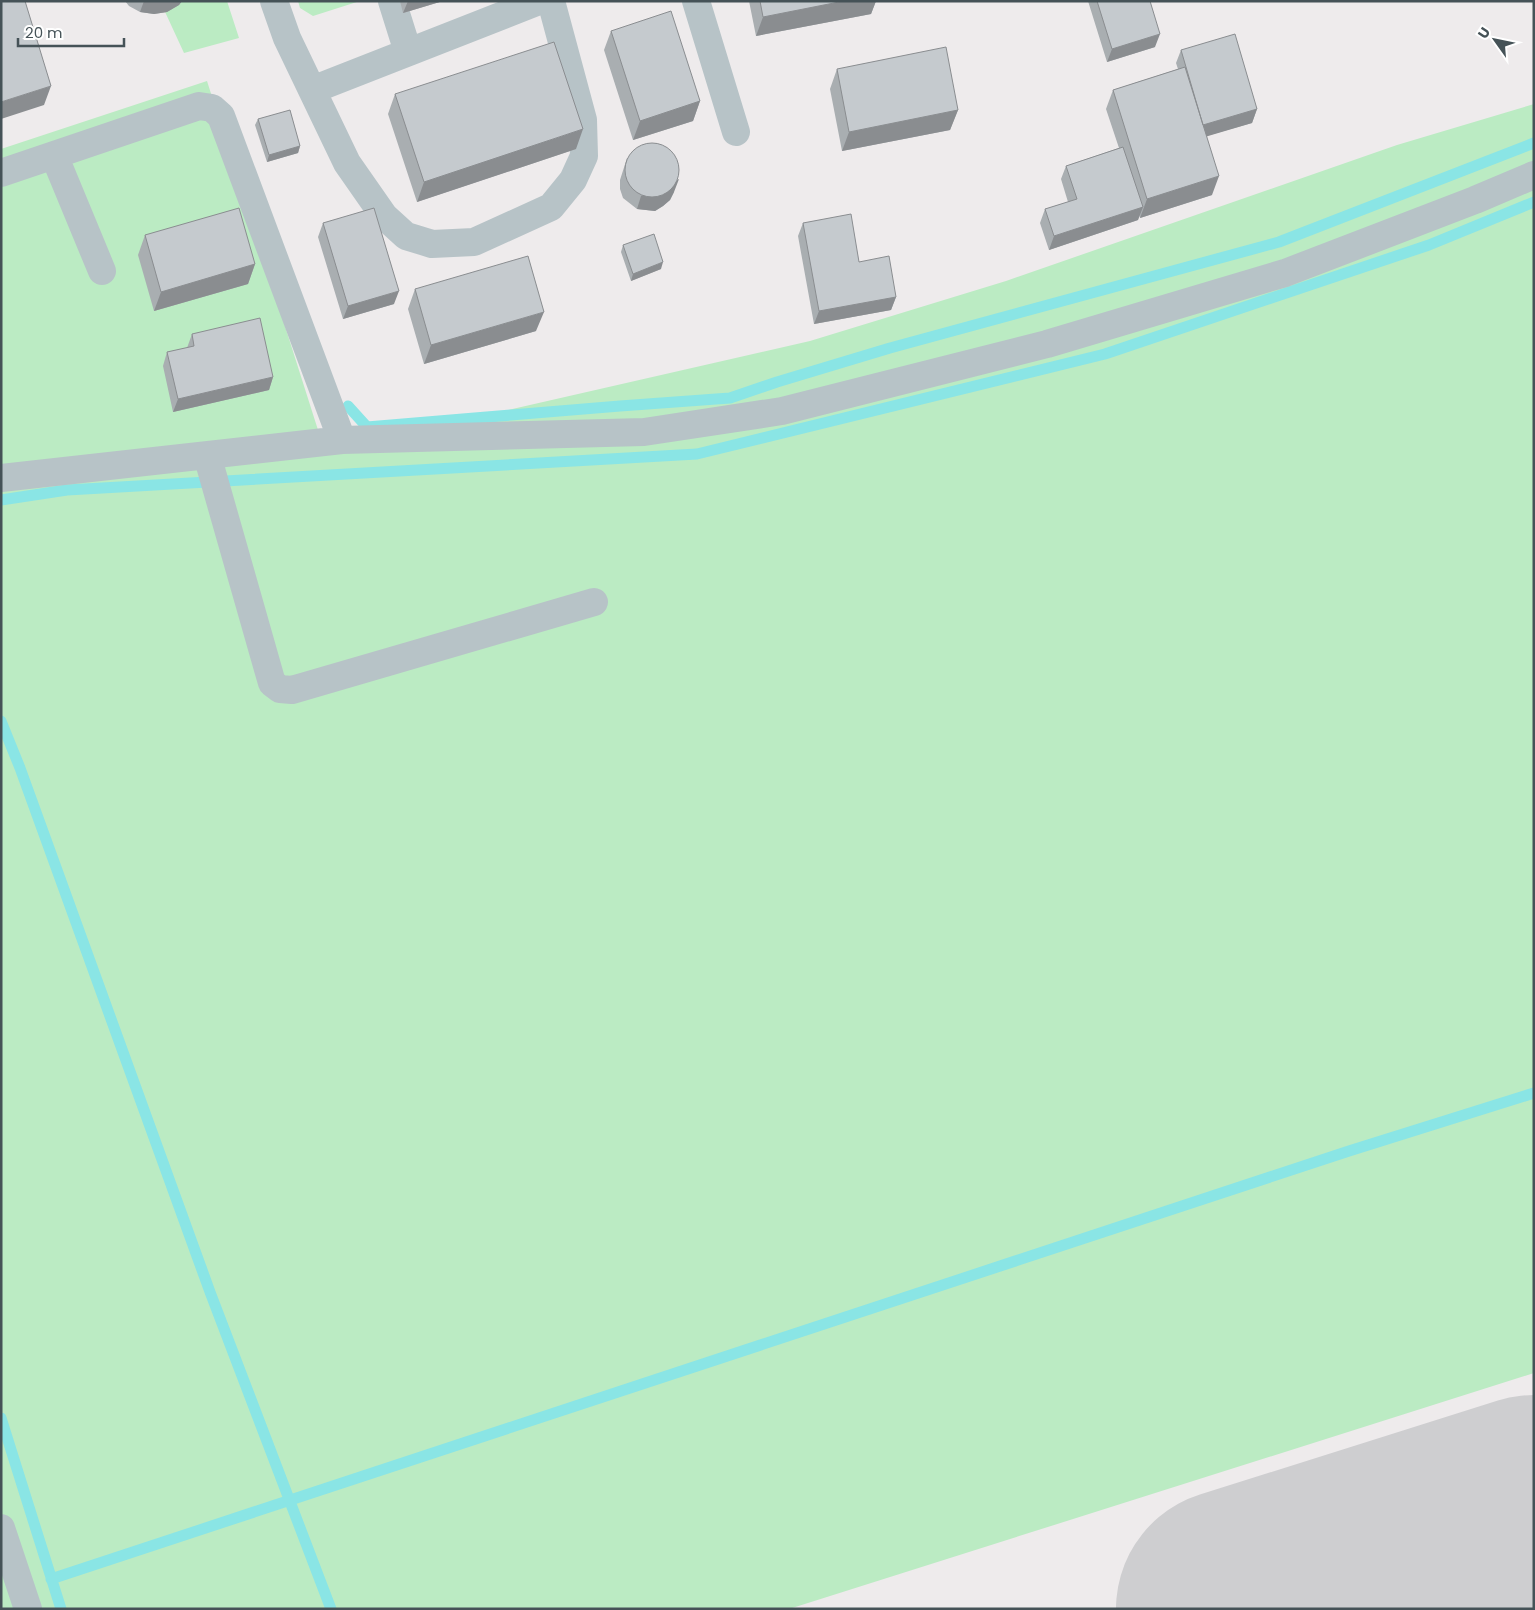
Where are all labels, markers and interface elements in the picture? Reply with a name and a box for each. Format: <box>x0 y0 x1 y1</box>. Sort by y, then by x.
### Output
scale bar <box>18 15 124 47</box>
north arrow <box>1470 15 1520 65</box>
text: 20 m <box>25 22 63 43</box>
text: U <box>1473 23 1495 43</box>

